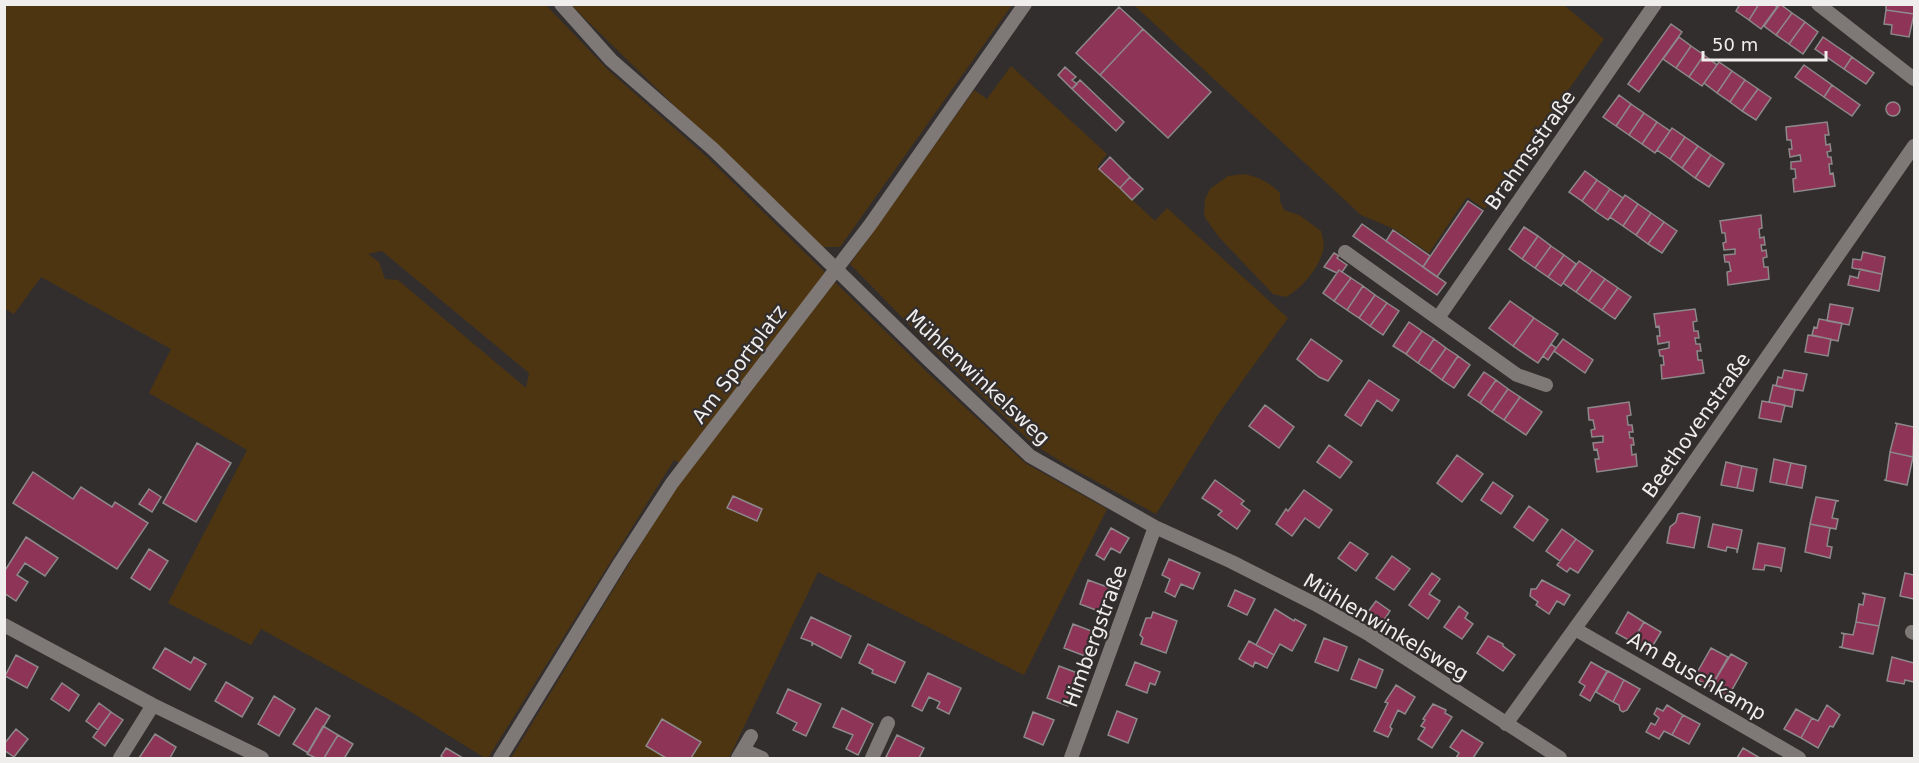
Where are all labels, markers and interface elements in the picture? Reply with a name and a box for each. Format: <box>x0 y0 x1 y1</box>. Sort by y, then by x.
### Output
scale bar <box>1703 24 1826 62</box>
text: 50 m <box>1712 34 1758 55</box>
street label: Brahmsstraße <box>1480 86 1580 214</box>
street label: Am Sportplatz <box>687 300 791 428</box>
street label: Mühlenwinkelsweg <box>901 304 1055 450</box>
street label: Beethovenstraße <box>1637 348 1755 502</box>
street label: Himbergstraße <box>1058 562 1132 710</box>
street label: Mühlenwinkelsweg <box>1299 568 1473 686</box>
street label: Am Buschkamp <box>1624 627 1770 725</box>

